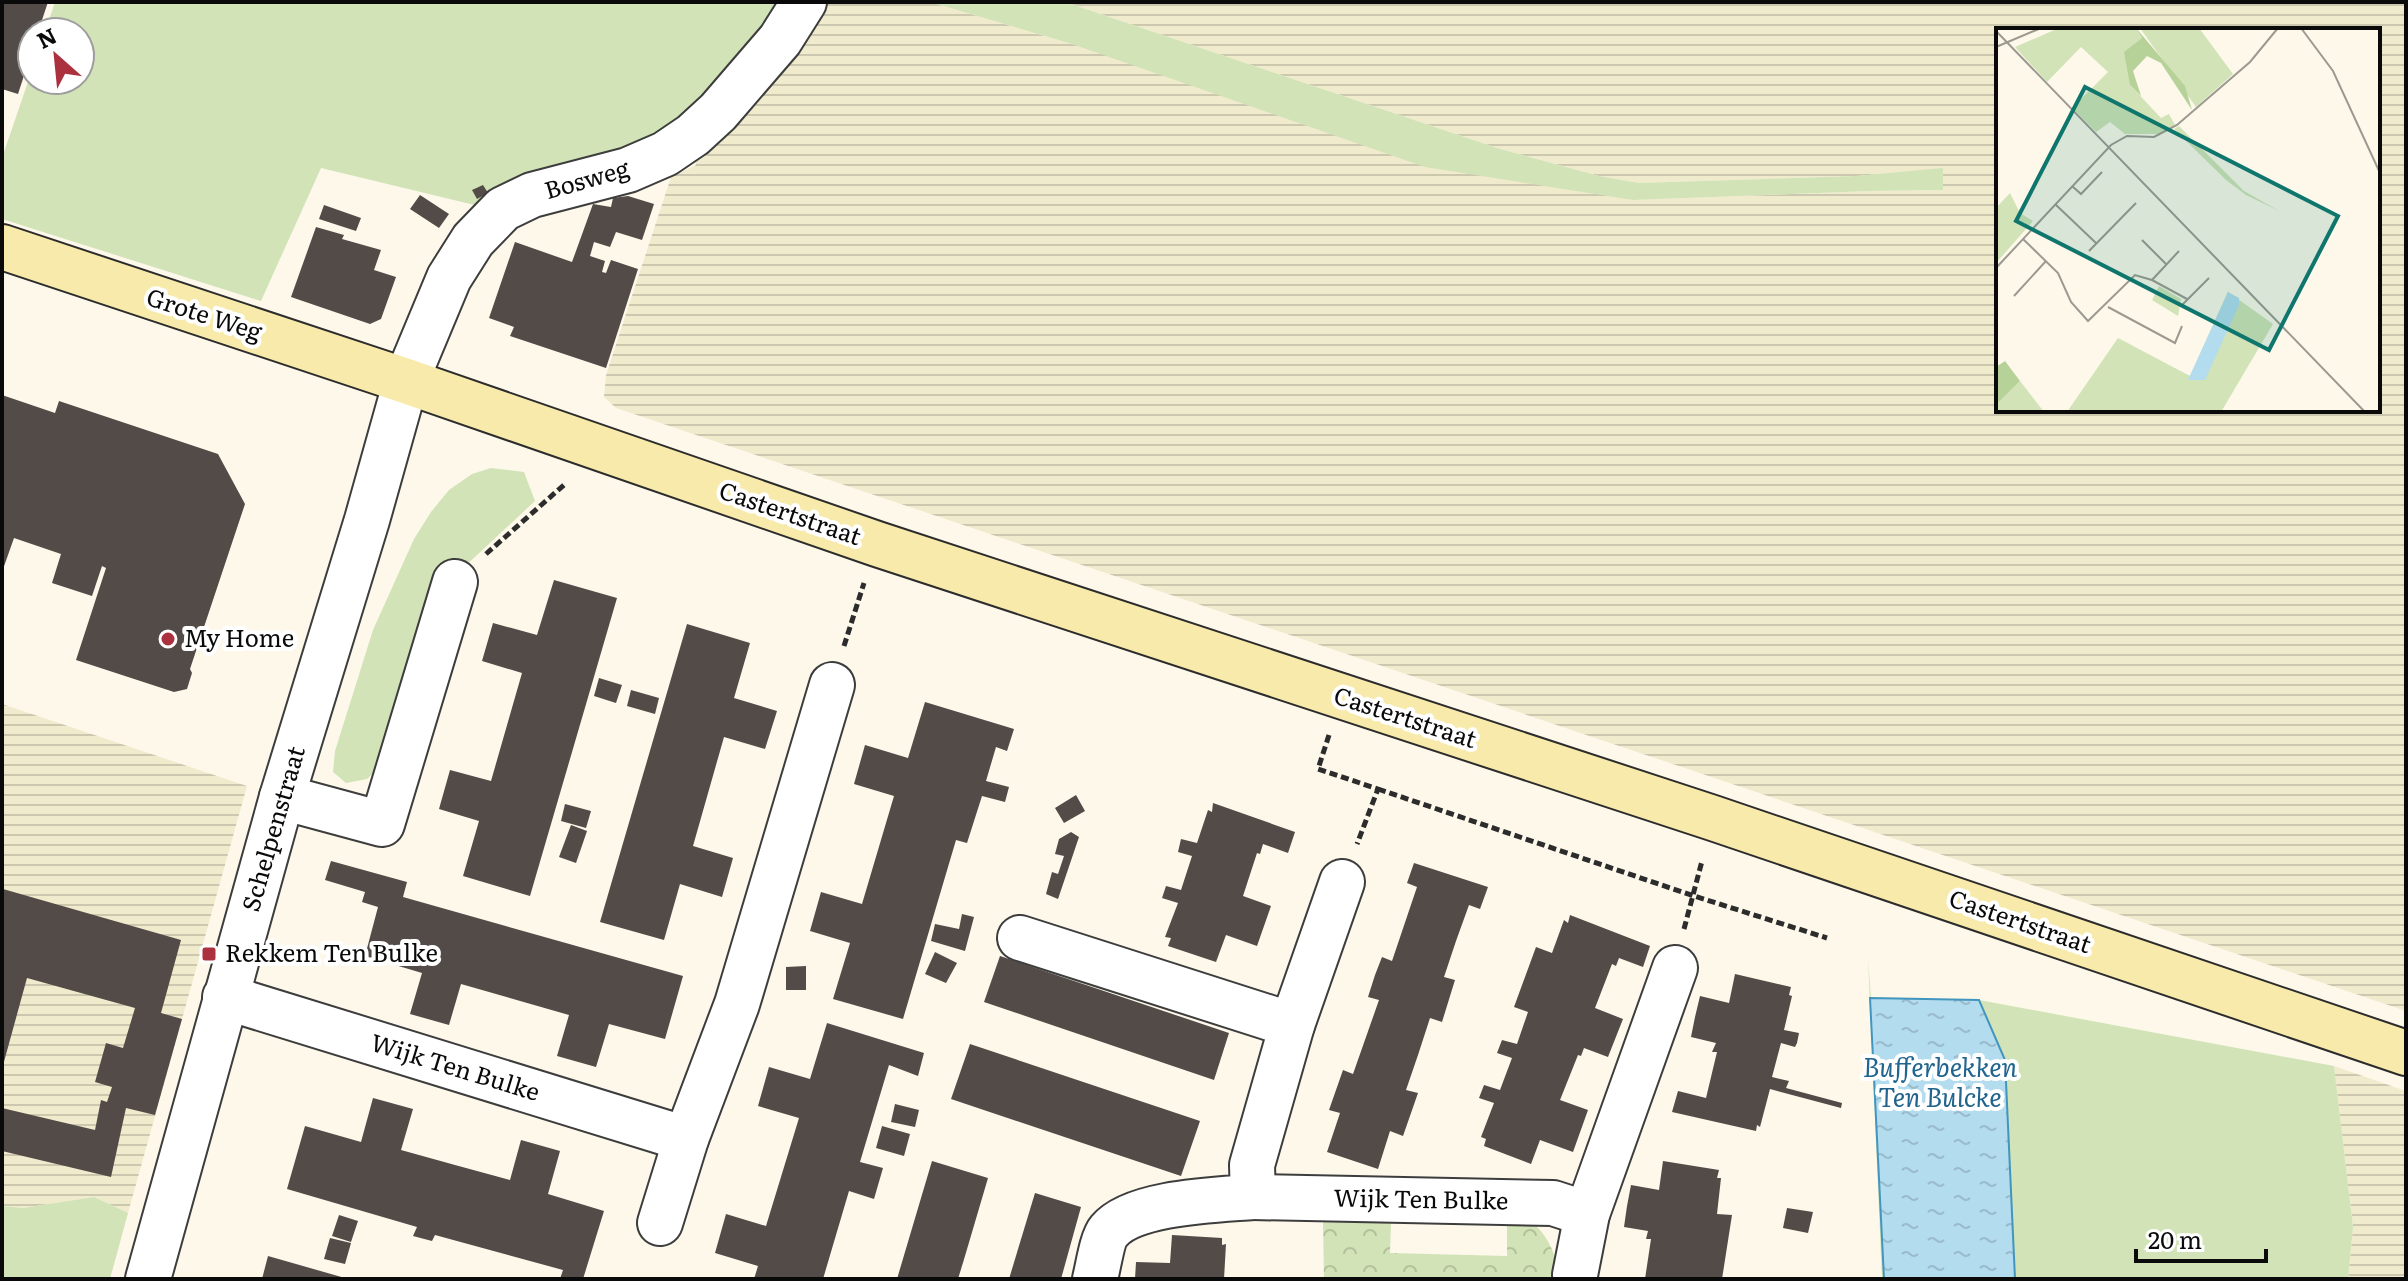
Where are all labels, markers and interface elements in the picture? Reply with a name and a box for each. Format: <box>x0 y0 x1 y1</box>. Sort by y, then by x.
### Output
north arrow <box>16 16 96 96</box>
text: N <box>31 18 62 56</box>
inset map <box>1996 28 2380 412</box>
street label: Bosweg <box>540 149 633 206</box>
street label: Grote Weg <box>143 278 268 348</box>
street label: Castertstraat <box>715 471 867 552</box>
place label: My Home <box>184 619 294 654</box>
marker: My Home <box>159 630 177 648</box>
street label: Castertstraat <box>1330 676 1482 755</box>
street label: Schelpenstraat <box>231 741 312 915</box>
street label: Castertstraat <box>1945 879 2097 960</box>
place label: Rekkem Ten Bulke <box>225 934 438 969</box>
marker: Rekkem Ten Bulke <box>200 945 218 963</box>
street label: Wijk Ten Bulke <box>367 1023 544 1108</box>
water label: Bufferbekken Ten Bulcke <box>1863 1046 2018 1115</box>
street label: Wijk Ten Bulke <box>1333 1178 1509 1217</box>
scale bar <box>2136 1213 2266 1263</box>
text: 20 m <box>2148 1221 2202 1256</box>

